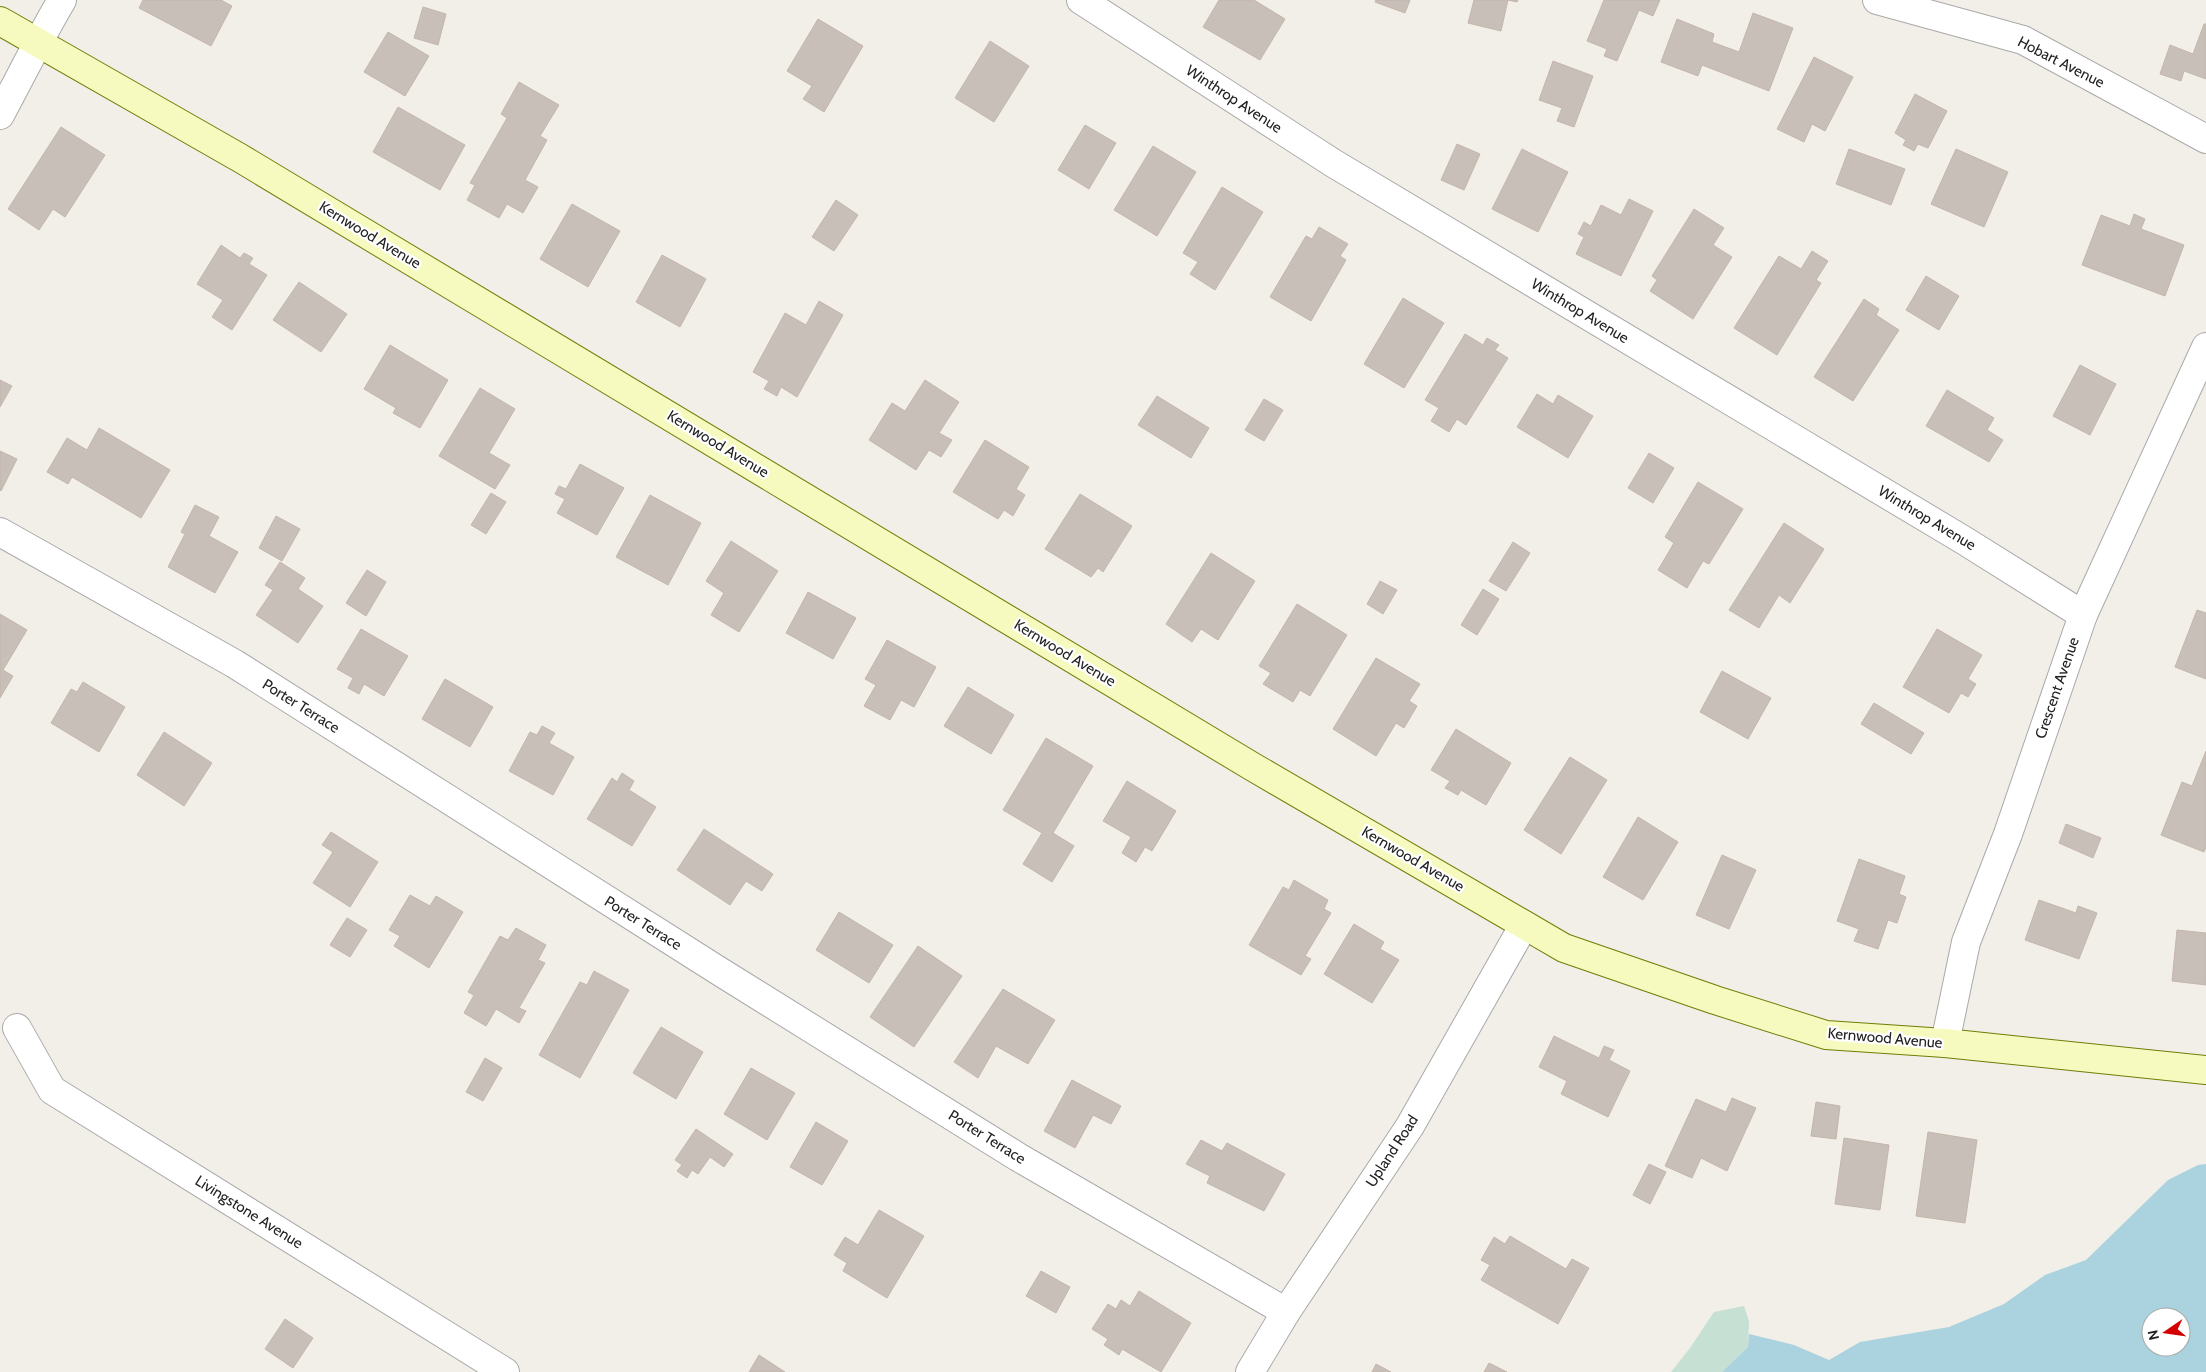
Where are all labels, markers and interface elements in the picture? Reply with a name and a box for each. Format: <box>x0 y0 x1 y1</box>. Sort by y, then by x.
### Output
street label: Hobart Avenue <box>2015 32 2108 92</box>
street label: Winthrop Avenue <box>1183 61 1286 137</box>
street label: Kernwood Avenue <box>316 198 424 273</box>
street label: Winthrop Avenue <box>1528 275 1632 347</box>
street label: Kernwood Avenue <box>664 407 772 482</box>
street label: Winthrop Avenue <box>1875 482 1979 554</box>
street label: Kernwood Avenue <box>1011 616 1119 691</box>
street label: Crescent Avenue <box>2031 635 2083 741</box>
street label: Porter Terrace <box>259 675 343 737</box>
street label: Kernwood Avenue <box>1359 822 1468 896</box>
street label: Porter Terrace <box>601 892 685 954</box>
street label: Kernwood Avenue <box>1827 1024 1943 1052</box>
street label: Porter Terrace <box>945 1106 1029 1168</box>
street label: Upland Road <box>1362 1112 1422 1190</box>
street label: Livingstone Avenue <box>192 1172 306 1253</box>
north arrow <box>2141 1307 2191 1357</box>
text: N <box>2143 1328 2163 1342</box>

